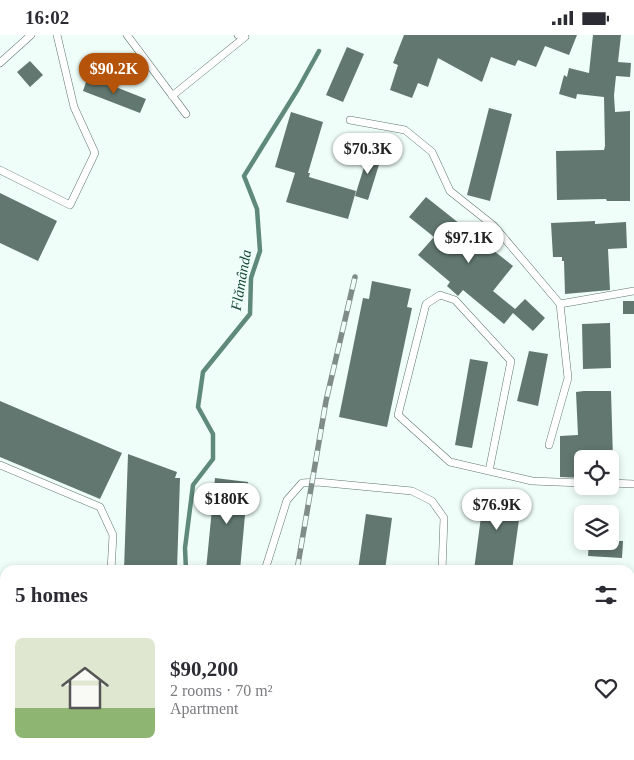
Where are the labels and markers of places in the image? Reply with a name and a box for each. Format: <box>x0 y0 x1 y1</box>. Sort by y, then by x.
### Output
pin: $90.2K <box>73 53 155 95</box>
pin: $70.3K <box>327 133 409 175</box>
pin: $97.1K <box>428 221 510 264</box>
pin: $180K <box>192 483 262 525</box>
pin: $76.9K <box>456 489 538 531</box>

